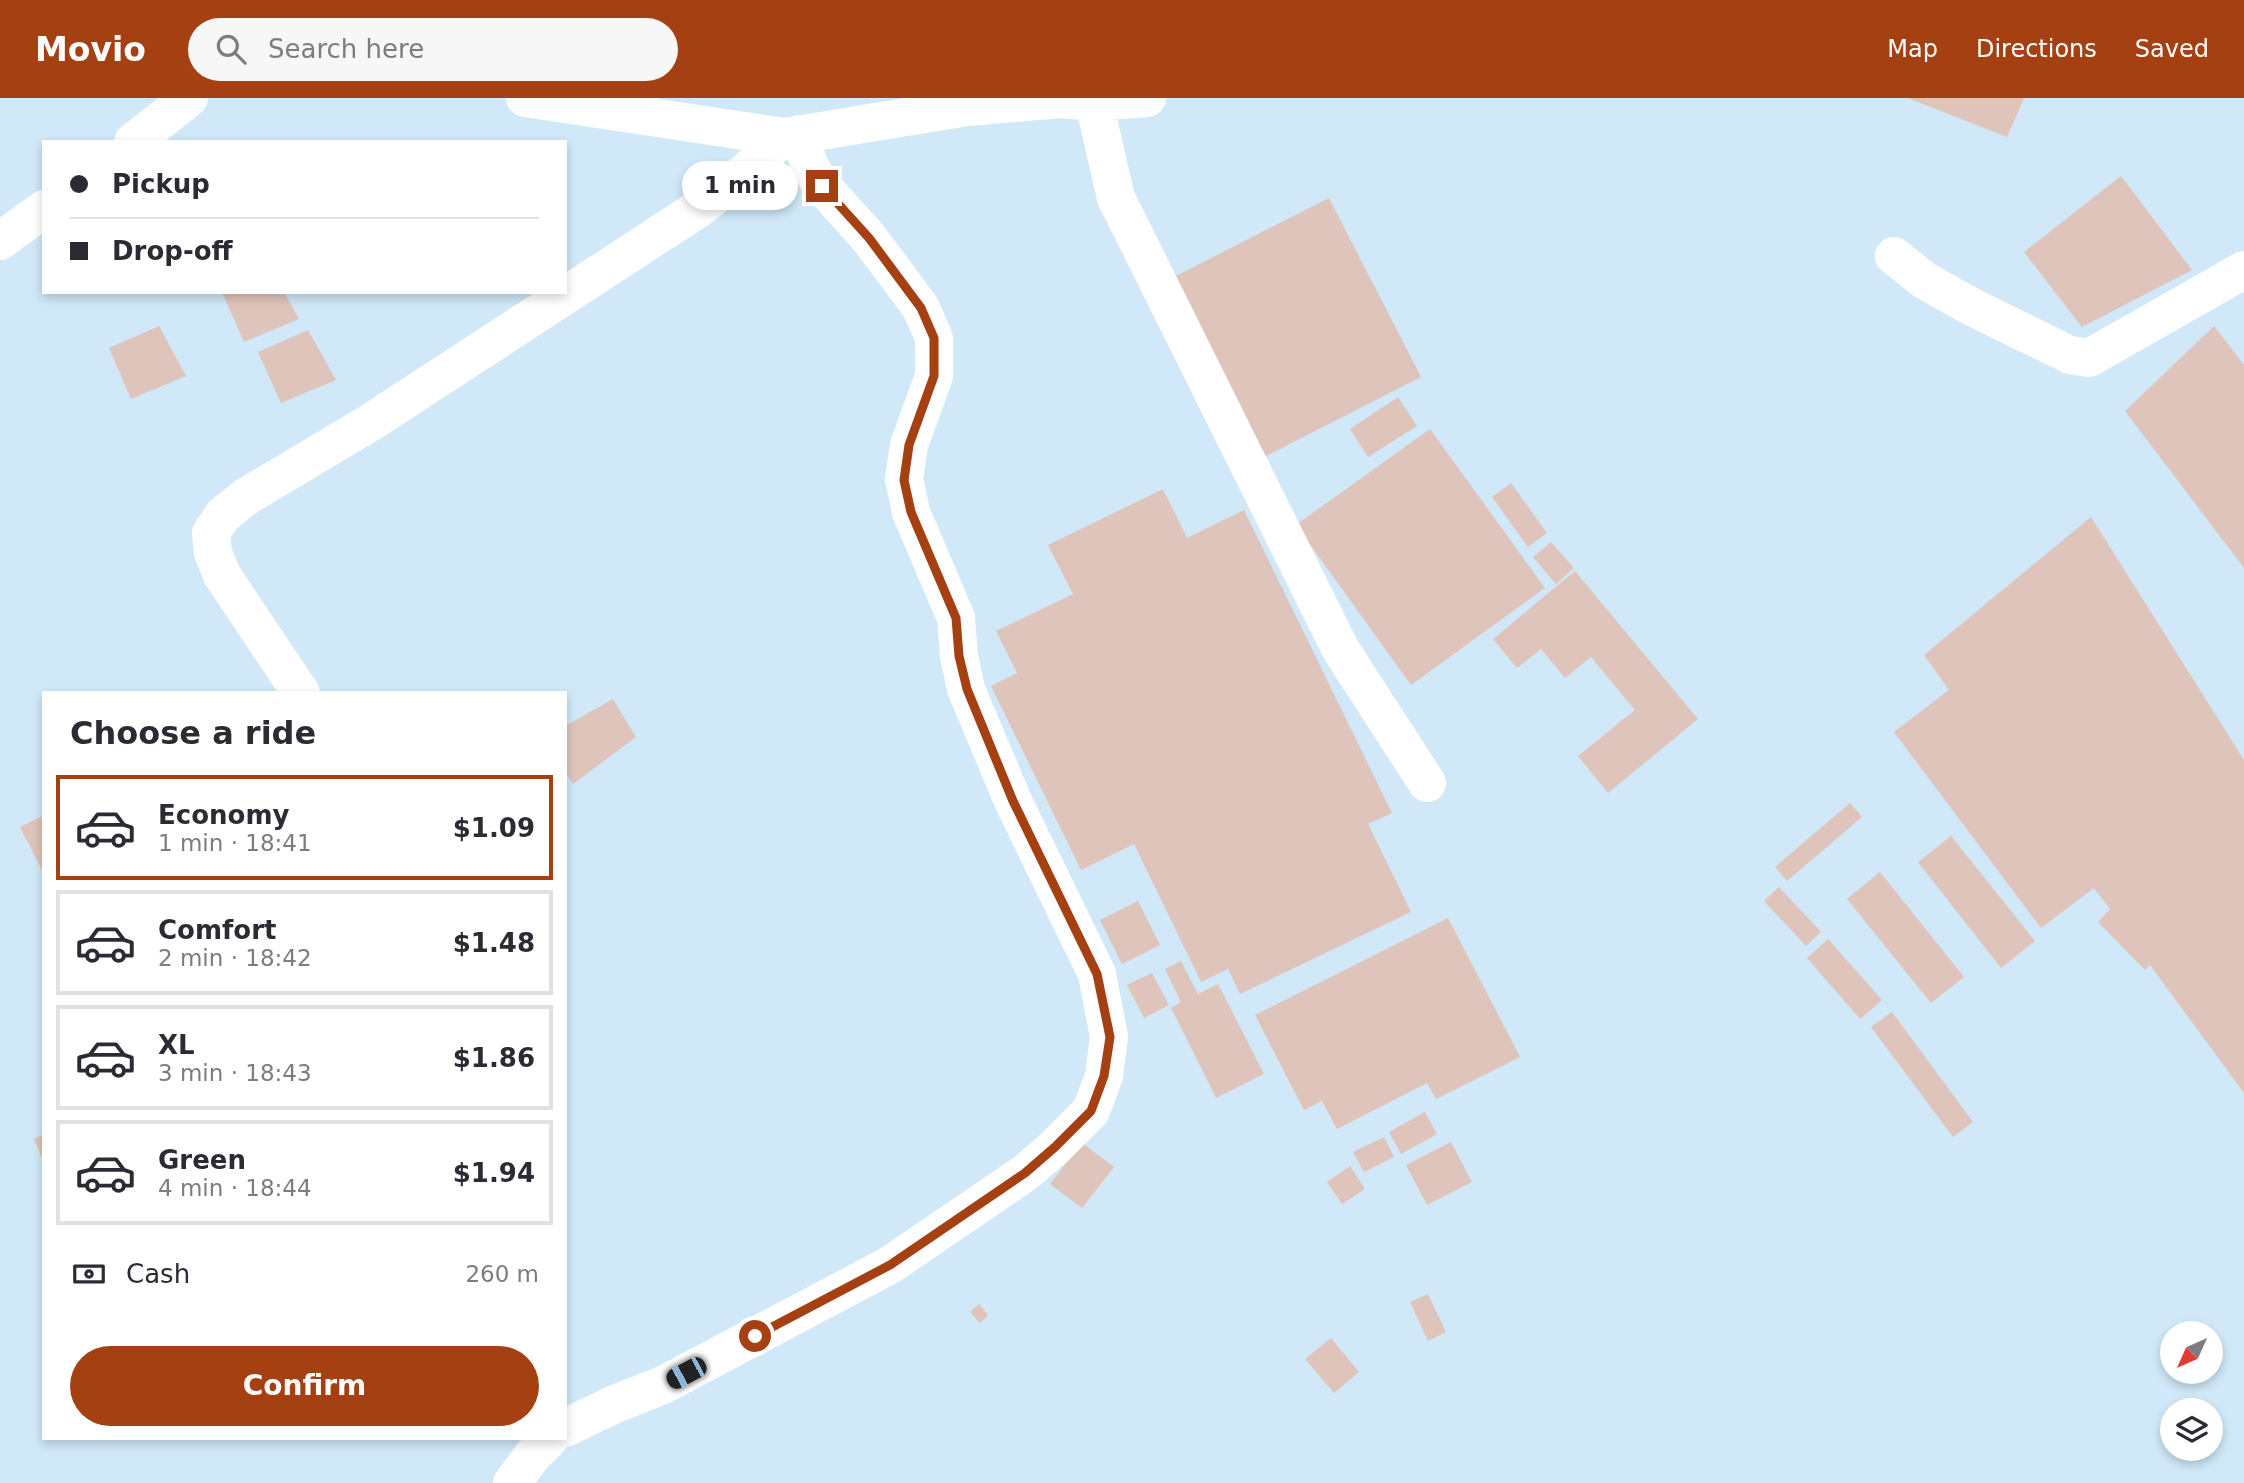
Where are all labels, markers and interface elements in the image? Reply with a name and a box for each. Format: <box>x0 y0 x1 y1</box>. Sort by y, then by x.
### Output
search box <box>188 18 678 81</box>
text: Movio <box>35 30 146 69</box>
icon: search <box>212 30 250 68</box>
text: Search here <box>268 34 424 64</box>
text: Map <box>1887 35 1938 63</box>
text: Directions <box>1976 35 2097 63</box>
text: Saved <box>2135 35 2209 63</box>
callout: 1 min <box>682 162 798 210</box>
text: Pickup <box>112 169 210 199</box>
route end <box>806 170 838 202</box>
text: 1 min <box>704 172 776 198</box>
text: Drop-off <box>112 236 233 266</box>
text: Choose a ride <box>70 714 316 752</box>
icon: car <box>74 796 137 859</box>
text: Economy <box>158 800 289 830</box>
text: $1.09 <box>453 813 535 843</box>
text: 1 min · 18:41 <box>158 830 312 856</box>
icon: car <box>74 911 137 974</box>
text: Comfort <box>158 915 276 945</box>
text: $1.48 <box>453 928 535 958</box>
text: 2 min · 18:42 <box>158 945 312 971</box>
icon: car <box>74 1026 137 1089</box>
text: XL <box>158 1030 195 1060</box>
text: $1.86 <box>453 1043 535 1073</box>
text: 3 min · 18:43 <box>158 1060 312 1086</box>
icon: car <box>74 1141 137 1204</box>
text: Green <box>158 1145 246 1175</box>
text: $1.94 <box>453 1158 535 1188</box>
text: 4 min · 18:44 <box>158 1175 312 1201</box>
icon: cash <box>70 1255 108 1293</box>
text: Cash <box>126 1259 190 1289</box>
text: 260 m <box>465 1261 539 1287</box>
route start <box>739 1320 771 1352</box>
north arrow <box>2160 1321 2222 1384</box>
map controls <box>2160 1321 2223 1461</box>
button: Confirm <box>70 1346 539 1426</box>
car <box>663 1354 710 1392</box>
button: layers <box>2160 1398 2223 1461</box>

